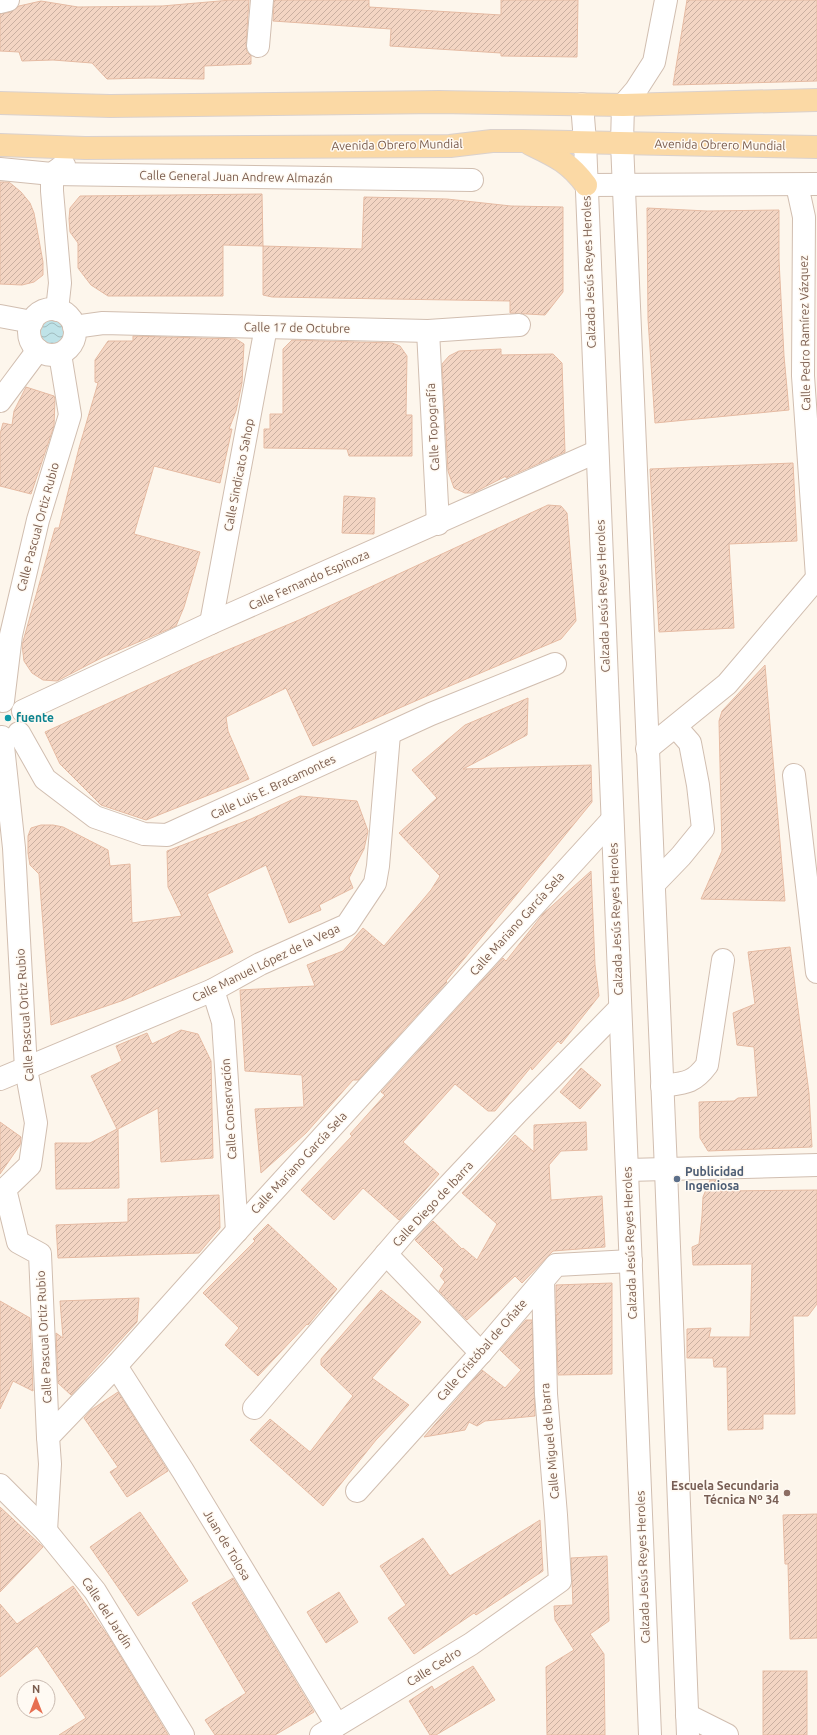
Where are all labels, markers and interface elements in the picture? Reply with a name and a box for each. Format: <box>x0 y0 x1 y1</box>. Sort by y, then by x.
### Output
street label: Avenida Obrero Mundial <box>331 137 463 152</box>
street label: Avenida Obrero Mundial <box>654 137 786 152</box>
street label: Calle General Juan Andrew Almazán <box>139 168 333 185</box>
street label: Calzada Jesús Reyes Heroles <box>579 195 598 349</box>
street label: Calle Pedro Ramírez Vázquez <box>797 255 812 411</box>
street label: Calle 17 de Octubre <box>244 320 350 335</box>
street label: Calle Topografía <box>424 383 441 471</box>
street label: Calle Sindicato Sahop <box>221 417 256 532</box>
street label: Calle Pascual Ortiz Rubio <box>14 461 61 593</box>
street label: Calzada Jesús Reyes Heroles <box>593 519 612 673</box>
street label: Calle Fernando Espinoza <box>246 547 371 612</box>
place label: fuente <box>16 711 54 724</box>
marker: fuente <box>3 713 13 723</box>
street label: Calle Luis E. Bracamontes <box>208 752 337 821</box>
street label: Calzada Jesús Reyes Heroles <box>606 842 625 996</box>
street label: Calle Mariano García Sela <box>467 869 566 978</box>
street label: Calle Manuel López de la Vega <box>190 921 342 1004</box>
street label: Calle Pascual Ortiz Rubio <box>13 948 36 1082</box>
street label: Calle Conservación <box>218 1058 239 1160</box>
street label: Calle Mariano García Sela <box>248 1109 349 1216</box>
street label: Calle Diego de Ibarra <box>390 1158 476 1249</box>
place label: Publicidad Ingeniosa <box>685 1165 744 1192</box>
street label: Calzada Jesús Reyes Heroles <box>620 1166 639 1320</box>
marker: Publicidad Ingeniosa <box>672 1174 682 1184</box>
street label: Calle Pascual Ortiz Rubio <box>34 1270 53 1404</box>
street label: Calle Cristóbal de Oñate <box>434 1296 529 1403</box>
street label: Calle Miguel de Ibarra <box>538 1382 561 1500</box>
place label: Escuela Secundaria Técnica Nº 34 <box>671 1479 779 1506</box>
marker: Escuela Secundaria Técnica Nº 34 <box>782 1488 792 1498</box>
street label: Calzada Jesús Reyes Heroles <box>633 1490 652 1644</box>
street label: Juan de Tolosa <box>201 1507 253 1582</box>
street label: Calle del Jardín <box>80 1575 135 1651</box>
street label: Calle Cedro <box>404 1645 463 1688</box>
north arrow <box>16 1679 56 1719</box>
text: N <box>32 1683 40 1695</box>

